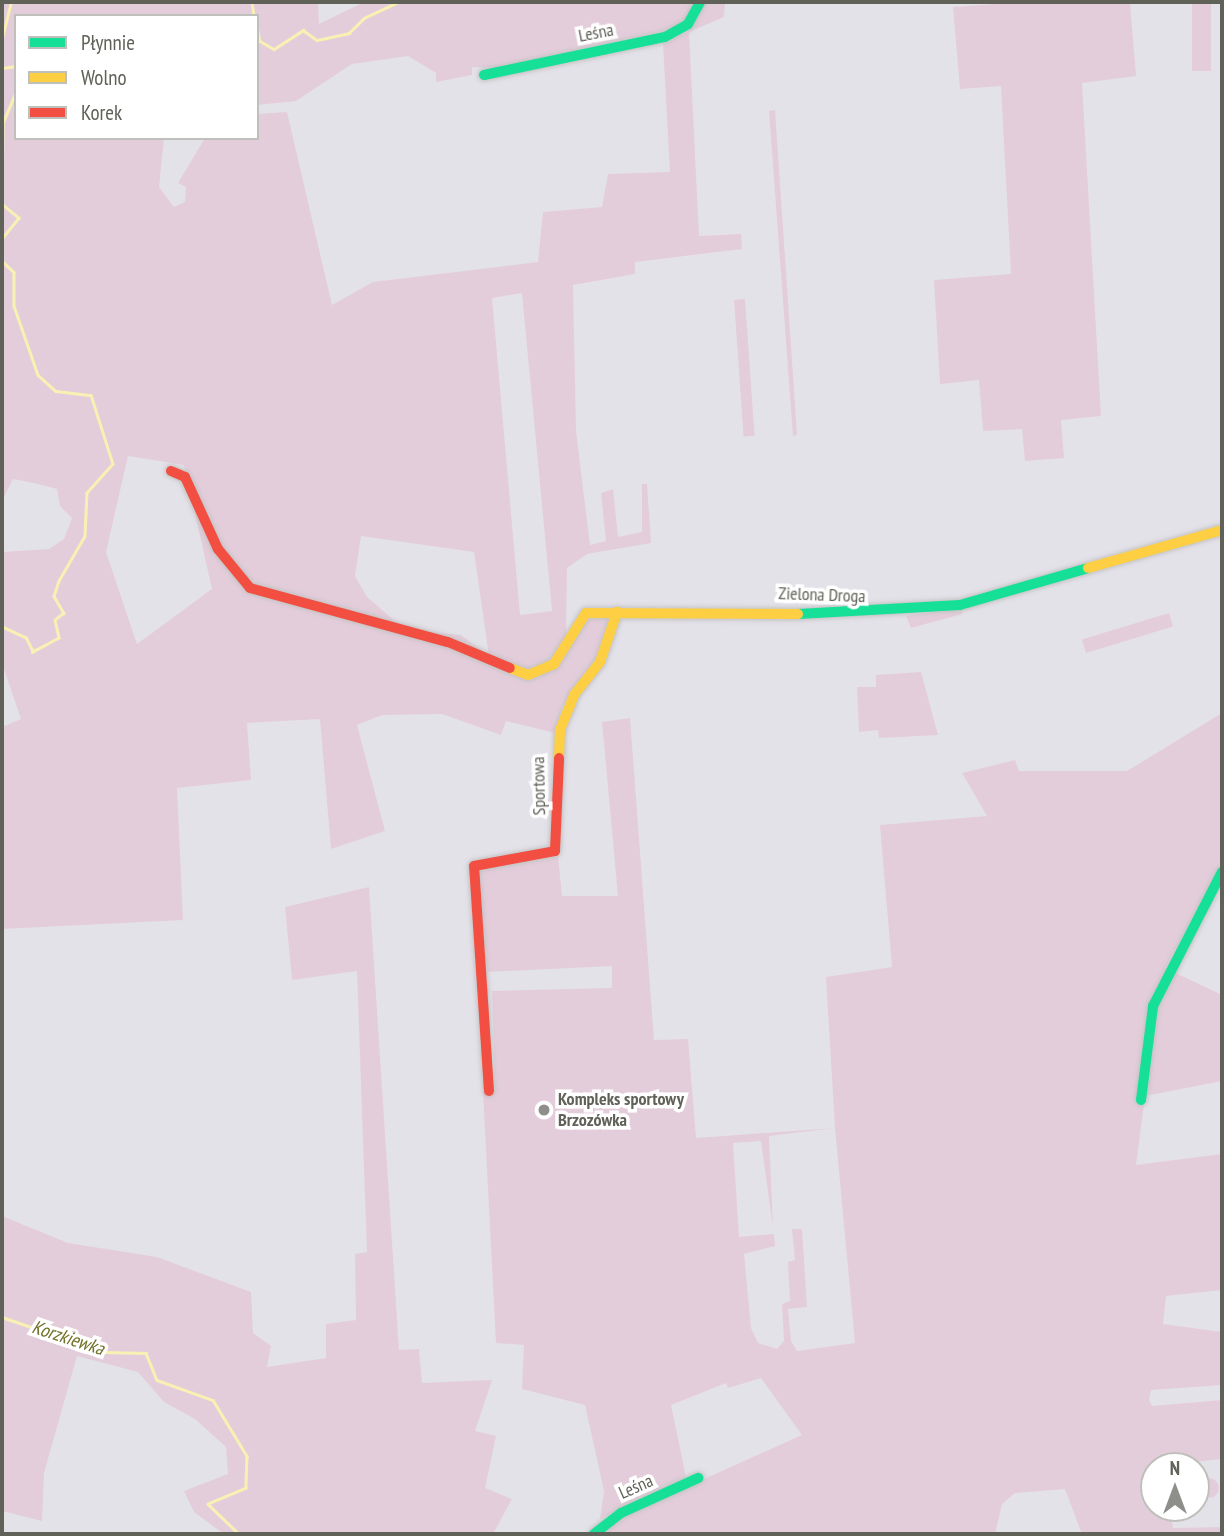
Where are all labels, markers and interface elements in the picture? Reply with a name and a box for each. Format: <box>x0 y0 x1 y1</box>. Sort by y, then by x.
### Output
legend <box>14 14 259 140</box>
street label: Leśna <box>577 19 615 47</box>
text: Płynnie <box>81 29 135 56</box>
text: Wolno <box>81 64 127 91</box>
text: Korek <box>81 99 122 126</box>
street label: Zielona Droga <box>778 583 866 607</box>
street label: Sportowa <box>528 756 550 816</box>
place label: Kompleks sportowy Brzozówka <box>558 1089 684 1132</box>
marker: Kompleks sportowy Brzozówka <box>536 1102 552 1118</box>
water label: Korzkiewka <box>29 1316 107 1360</box>
north arrow <box>1140 1452 1210 1522</box>
text: N <box>1170 1456 1180 1480</box>
street label: Leśna <box>615 1470 657 1504</box>

